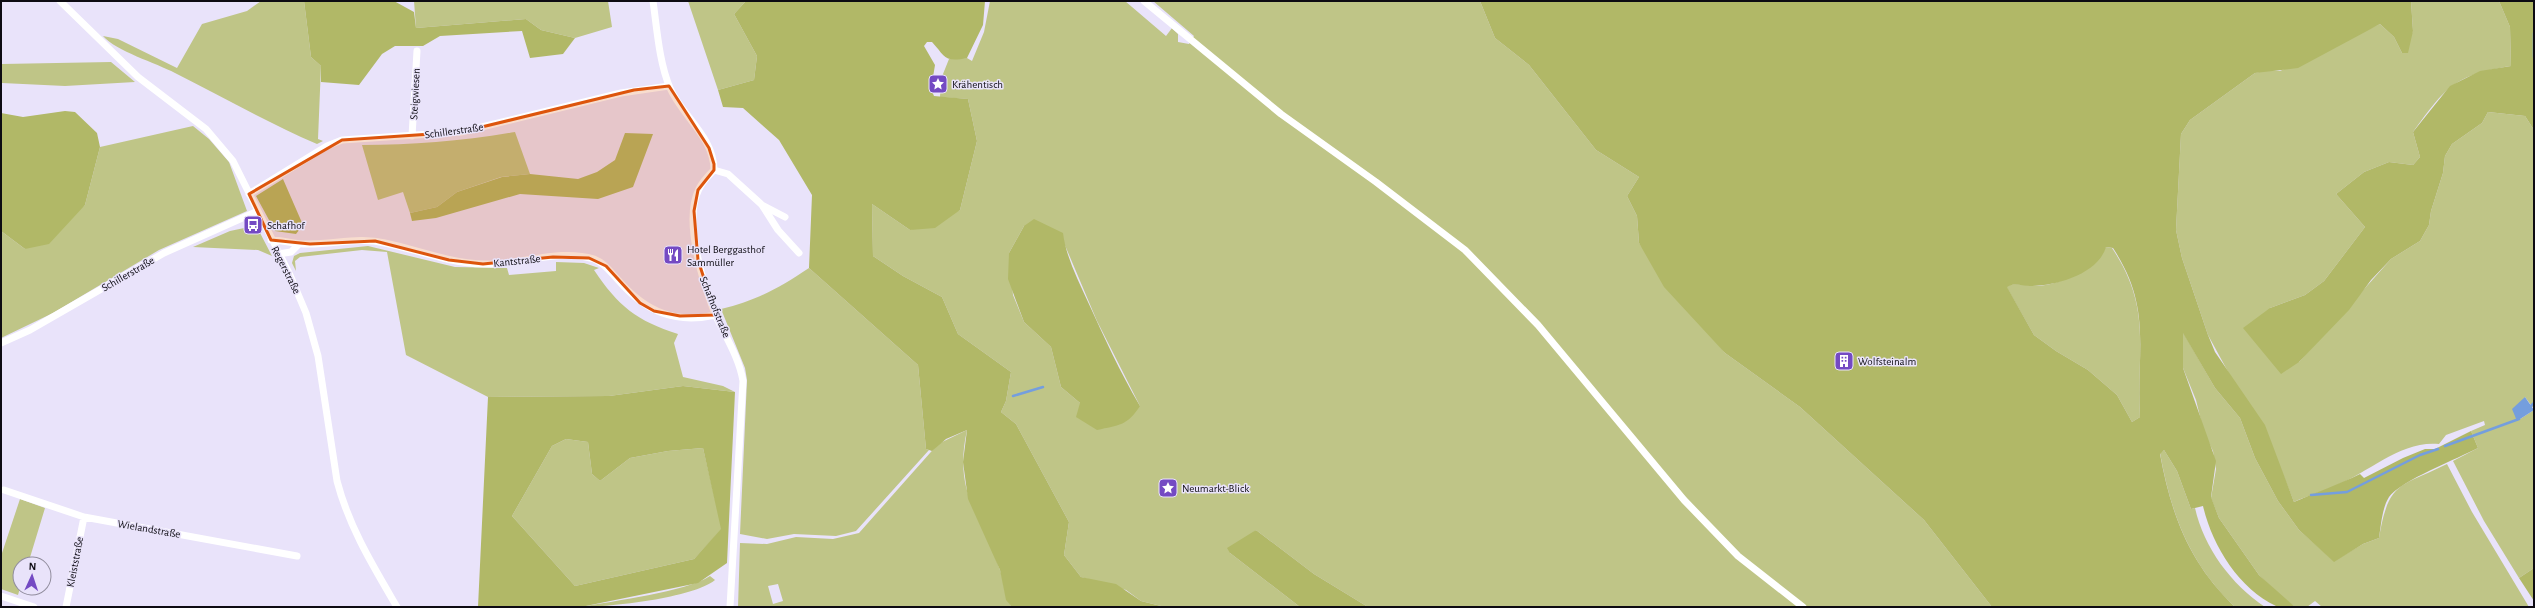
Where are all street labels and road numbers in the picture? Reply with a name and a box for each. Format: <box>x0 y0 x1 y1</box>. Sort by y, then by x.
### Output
street label: Steigwiesen <box>408 68 422 120</box>
street label: Schillerstraße <box>424 121 484 141</box>
street label: Regerstraße <box>269 244 303 296</box>
street label: Kantstraße <box>493 253 541 269</box>
street label: Schillerstraße <box>100 255 156 293</box>
street label: Schafhofstraße <box>698 275 732 339</box>
street label: Wielandstraße <box>117 518 181 540</box>
street label: Kleiststraße <box>65 536 85 588</box>

